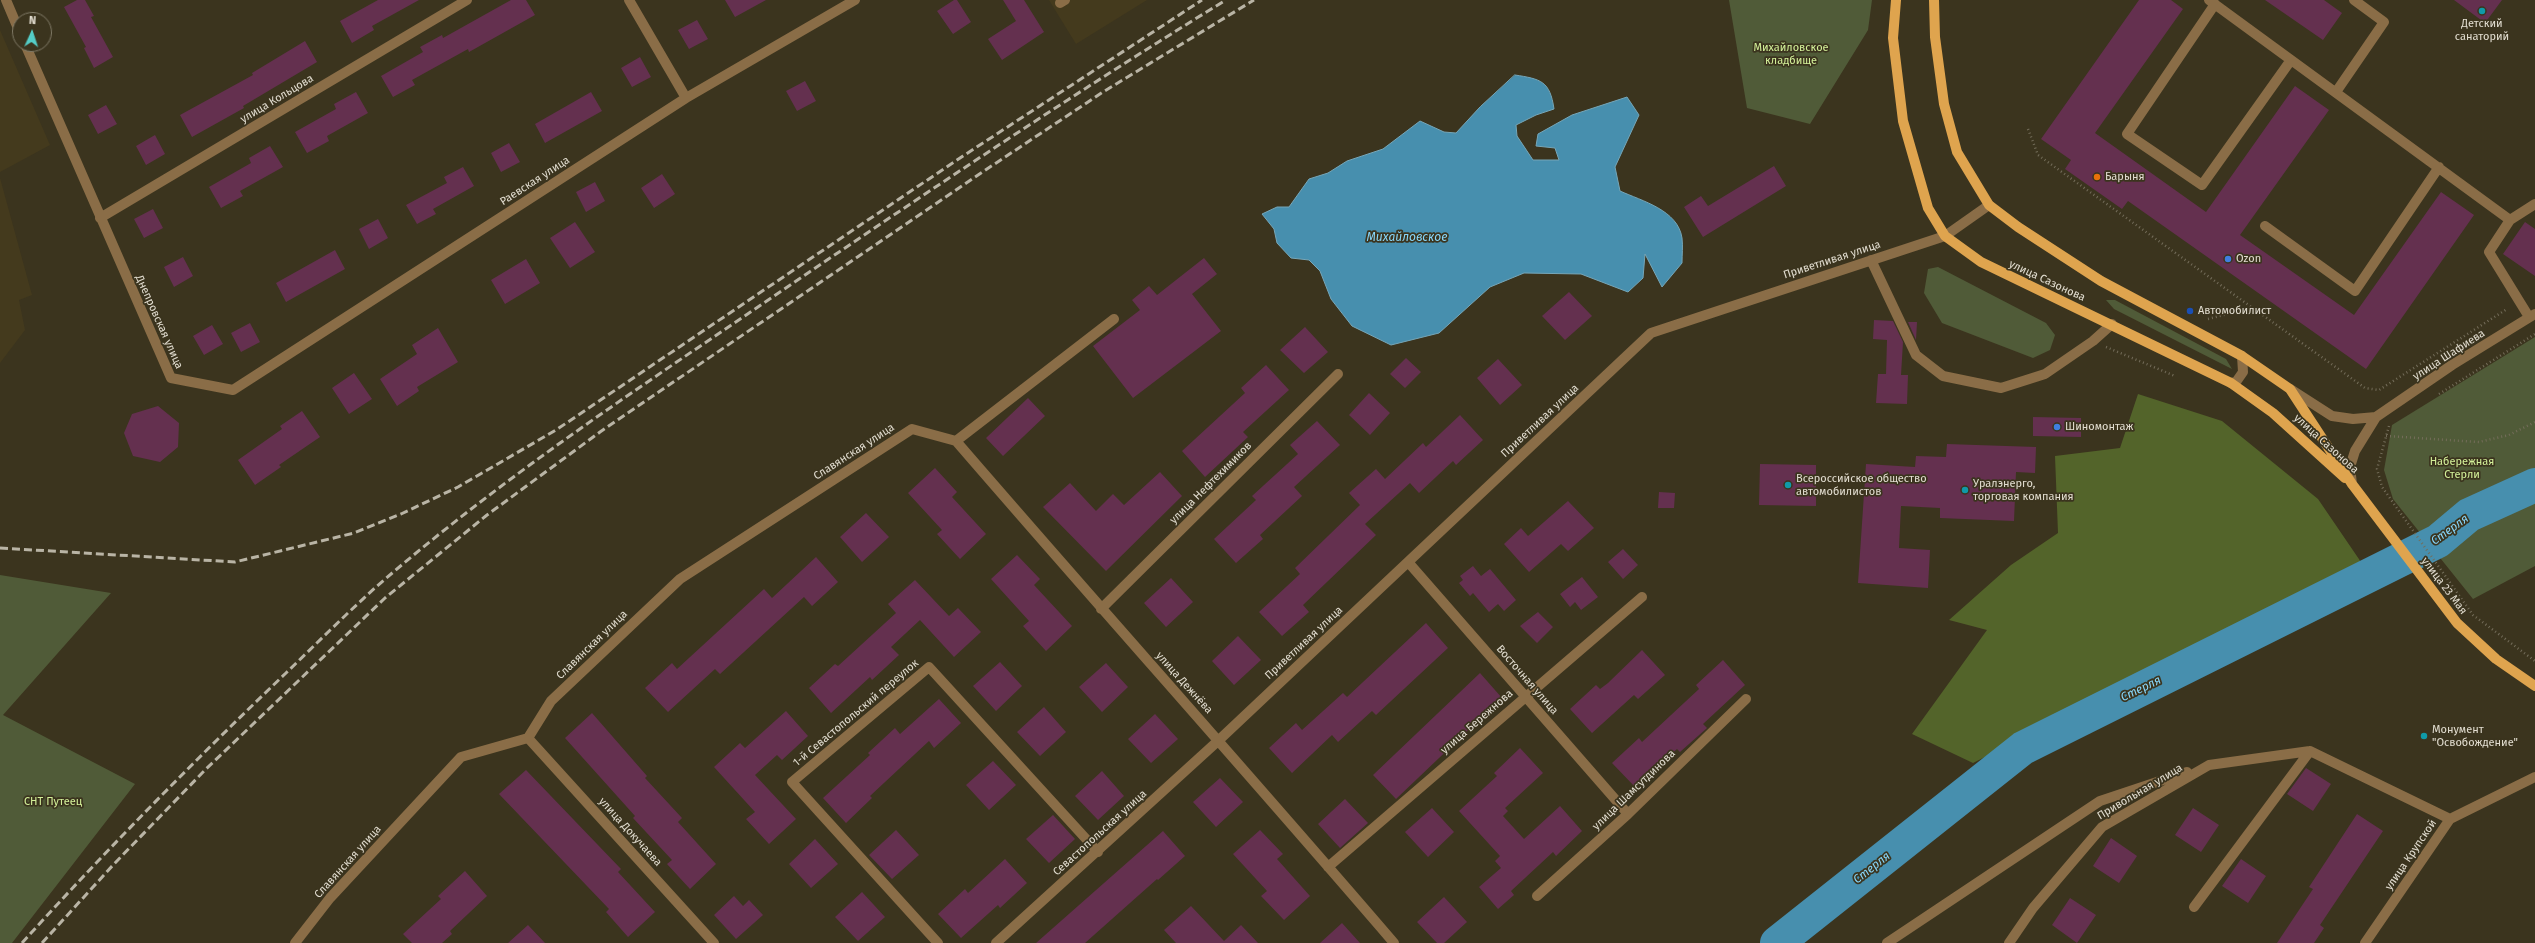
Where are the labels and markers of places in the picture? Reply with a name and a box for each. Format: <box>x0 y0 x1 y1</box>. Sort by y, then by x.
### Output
marker: Детский санаторий <box>2477 6 2487 16</box>
place label: Детский санаторий <box>2455 17 2509 43</box>
place label: Барыня <box>2105 170 2145 184</box>
marker: Барыня <box>2092 172 2102 182</box>
place label: Ozon <box>2236 252 2261 266</box>
marker: Ozon <box>2223 254 2233 264</box>
place label: Автомобилист <box>2198 304 2271 318</box>
marker: Автомобилист <box>2185 306 2195 316</box>
place label: Шиномонтаж <box>2065 420 2133 434</box>
marker: Шиномонтаж <box>2052 422 2062 432</box>
place label: Всероссийское общество автомобилистов <box>1796 472 1927 498</box>
place label: Уралэнерго, торговая компания <box>1973 477 2074 503</box>
marker: Всероссийское общество автомобилистов <box>1783 480 1793 490</box>
marker: Уралэнерго, торговая компания <box>1960 485 1970 495</box>
place label: Монумент "Освобождение" <box>2432 723 2518 749</box>
marker: Монумент "Освобождение" <box>2419 731 2429 741</box>

